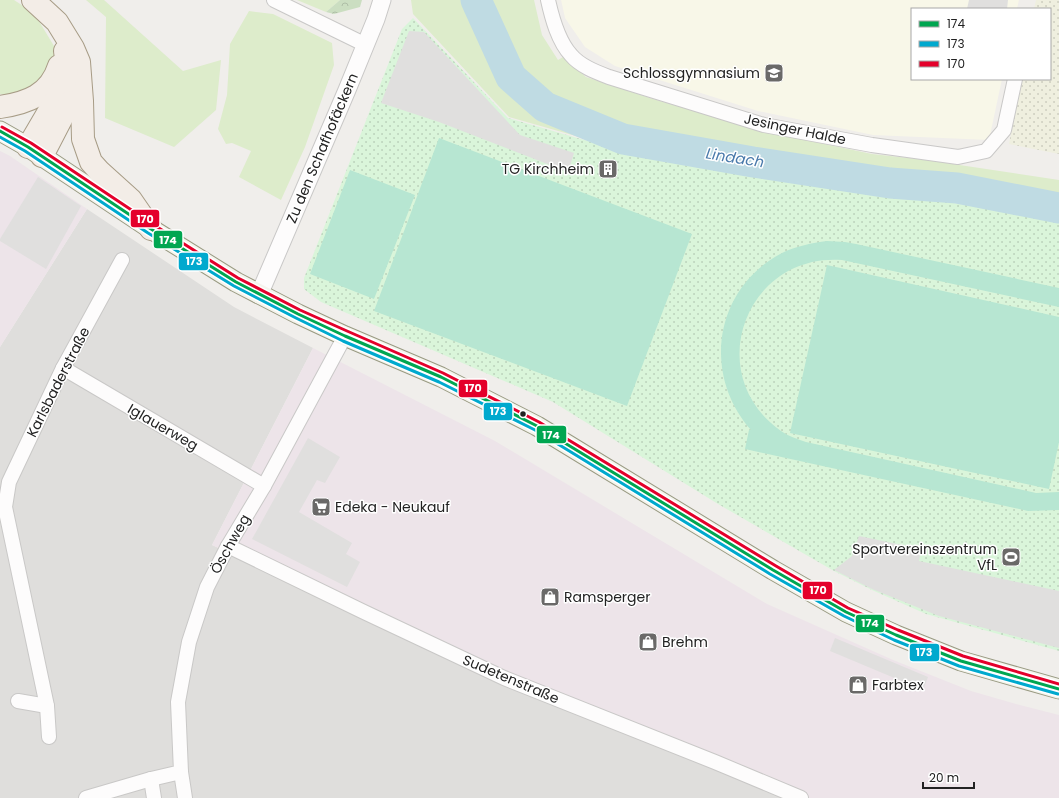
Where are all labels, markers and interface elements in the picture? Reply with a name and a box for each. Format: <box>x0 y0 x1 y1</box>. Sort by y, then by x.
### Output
legend <box>911 8 1051 80</box>
text: 174 <box>947 15 965 32</box>
text: 173 <box>947 35 964 52</box>
text: 170 <box>947 55 965 72</box>
school or university icon: Schlossgymnasium <box>763 62 785 84</box>
place label: Schlossgymnasium <box>623 63 760 83</box>
street label: Zu den Schafhofäckern <box>281 70 363 226</box>
street label: Jesinger Halde <box>742 108 848 150</box>
water label: Lindach <box>704 143 766 172</box>
building icon: TG Kirchheim <box>597 158 619 180</box>
place label: TG Kirchheim <box>502 159 594 179</box>
line badge: 170 <box>130 209 160 228</box>
text: 170 <box>136 211 154 227</box>
line badge: 174 <box>153 230 183 249</box>
text: 174 <box>159 232 177 248</box>
line badge: 173 <box>178 252 209 271</box>
text: 173 <box>186 253 203 269</box>
street label: Karlsbaderstraße <box>22 323 95 441</box>
line badge: 170 <box>458 379 488 398</box>
text: 170 <box>464 380 482 396</box>
street label: Iglauerweg <box>124 399 202 455</box>
line badge: 173 <box>483 402 513 421</box>
text: 173 <box>490 403 507 419</box>
unlabelled marker <box>518 409 528 419</box>
line badge: 174 <box>536 425 567 444</box>
text: 174 <box>542 427 560 443</box>
supermarket icon: Edeka - Neukauf <box>310 496 332 518</box>
place label: Edeka - Neukauf <box>335 497 450 517</box>
street label: Öschweg <box>205 511 255 577</box>
place label: Sportvereinszentrum VfL <box>852 539 997 575</box>
sports icon: Sportvereinszentrum VfL <box>1000 546 1022 568</box>
line badge: 170 <box>802 581 833 600</box>
text: 170 <box>809 582 827 598</box>
shop icon: Ramsperger <box>539 586 561 608</box>
place label: Ramsperger <box>564 587 650 607</box>
line badge: 174 <box>855 614 885 633</box>
text: 174 <box>861 615 879 631</box>
shop icon: Brehm <box>637 631 659 653</box>
place label: Brehm <box>662 632 708 652</box>
line badge: 173 <box>909 643 940 662</box>
text: 173 <box>916 644 933 660</box>
street label: Sudetenstraße <box>460 650 563 709</box>
shop icon: Farbtex <box>847 674 869 696</box>
place label: Farbtex <box>872 675 924 695</box>
scale bar <box>923 764 974 790</box>
text: 20 m <box>929 769 959 786</box>

